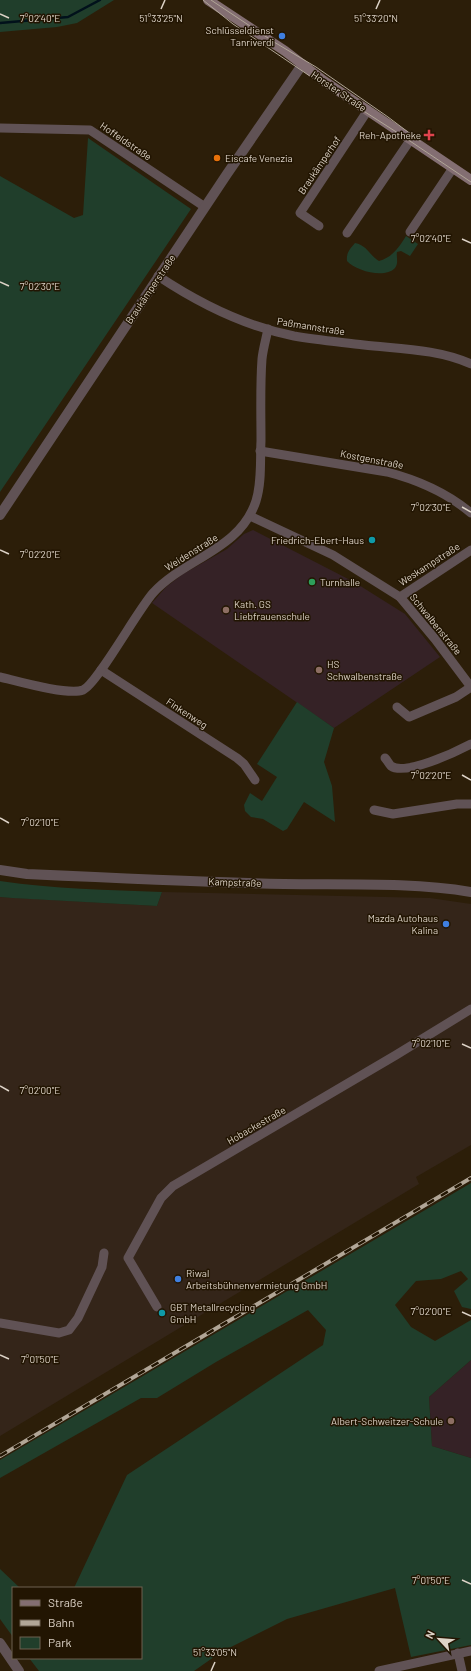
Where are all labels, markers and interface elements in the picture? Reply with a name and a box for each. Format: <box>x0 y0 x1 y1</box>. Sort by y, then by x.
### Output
text: 7°02'40"E <box>20 12 60 24</box>
text: 51°33'25"N <box>139 12 183 24</box>
text: 51°33'20"N <box>354 12 398 24</box>
place label: Schlüsseldienst Tanriverdi <box>206 24 274 48</box>
marker: Schlüsseldienst Tanriverdi <box>277 31 287 41</box>
street label: Horster Straße <box>309 68 369 114</box>
street label: Hoffeldstraße <box>98 119 154 163</box>
place label: Reh-Apotheke <box>359 129 421 141</box>
marker: Reh-Apotheke <box>424 130 434 140</box>
street label: Braukämperhof <box>295 133 343 196</box>
place label: Eiscafe Venezia <box>225 152 293 164</box>
marker: Eiscafe Venezia <box>212 153 222 163</box>
text: 7°02'40"E <box>411 232 451 244</box>
street label: Braukämperstraße <box>122 252 178 326</box>
text: 7°02'30"E <box>20 280 60 292</box>
street label: Paßmannstraße <box>276 315 346 337</box>
street label: Kostgenstraße <box>339 447 405 471</box>
text: 7°02'30"E <box>411 501 451 513</box>
street label: Weidenstraße <box>162 531 220 573</box>
place label: Friedrich-Ebert-Haus <box>271 534 364 546</box>
marker: Friedrich-Ebert-Haus <box>367 535 377 545</box>
street label: Weskampstraße <box>396 540 462 588</box>
text: 7°02'20"E <box>20 548 60 560</box>
place label: Turnhalle <box>320 576 360 588</box>
marker: Turnhalle <box>307 577 317 587</box>
street label: Schwalbenstraße <box>408 591 464 657</box>
place label: Kath. GS Liebfrauenschule <box>234 598 310 622</box>
marker: Kath. GS Liebfrauenschule <box>221 605 231 615</box>
place label: HS Schwalbenstraße <box>327 658 402 682</box>
marker: HS Schwalbenstraße <box>314 665 324 675</box>
street label: Finkenweg <box>164 695 210 731</box>
text: 7°02'20"E <box>411 769 451 781</box>
text: 7°02'10"E <box>21 816 59 828</box>
street label: Kampstraße <box>208 875 262 889</box>
place label: Mazda Autohaus Kalina <box>368 912 438 936</box>
marker: Mazda Autohaus Kalina <box>441 919 451 929</box>
text: 7°02'10"E <box>412 1037 450 1049</box>
text: 7°02'00"E <box>20 1084 60 1096</box>
street label: Hobackestraße <box>224 1103 288 1147</box>
place label: Riwal Arbeitsbühnenvermietung GmbH <box>186 1267 327 1291</box>
marker: Riwal Arbeitsbühnenvermietung GmbH <box>173 1274 183 1284</box>
place label: GBT Metallrecycling GmbH <box>170 1301 255 1325</box>
text: 7°02'00"E <box>411 1305 451 1317</box>
marker: GBT Metallrecycling GmbH <box>157 1308 167 1318</box>
text: 7°01'50"E <box>21 1353 59 1365</box>
place label: Albert-Schweitzer-Schule <box>331 1415 443 1427</box>
marker: Albert-Schweitzer-Schule <box>446 1416 456 1426</box>
text: 7°01'50"E <box>412 1574 450 1586</box>
legend <box>12 1587 142 1659</box>
text: Straße <box>48 1595 83 1609</box>
text: Bahn <box>48 1615 75 1629</box>
north arrow <box>419 1619 459 1659</box>
text: N <box>422 1628 437 1641</box>
text: Park <box>48 1635 72 1649</box>
text: 51°33'05"N <box>193 1646 237 1658</box>

